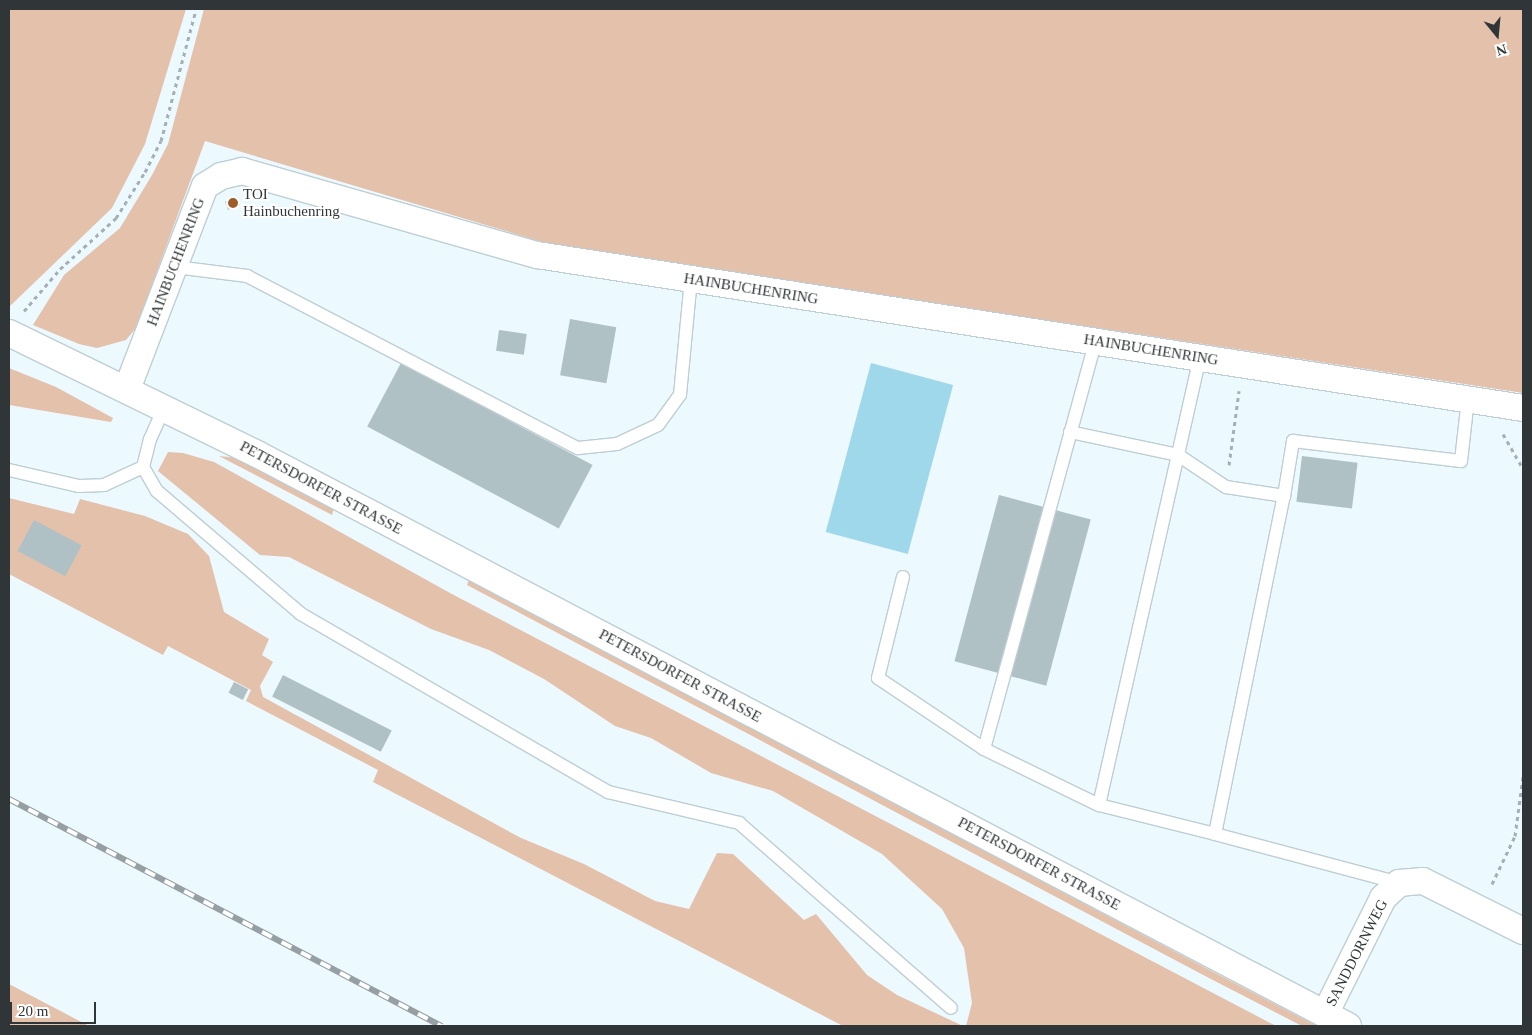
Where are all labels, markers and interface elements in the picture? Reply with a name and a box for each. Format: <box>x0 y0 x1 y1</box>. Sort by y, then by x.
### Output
north arrow <box>1472 10 1522 60</box>
text: N <box>1494 41 1509 58</box>
place label: TOI Hainbuchenring <box>243 185 340 220</box>
street label: HAINBUCHENRING <box>143 195 209 329</box>
marker: TOI Hainbuchenring <box>227 197 239 209</box>
street label: HAINBUCHENRING <box>683 269 819 309</box>
street label: HAINBUCHENRING <box>1083 330 1219 370</box>
street label: PETERSDORFER STRASSE <box>237 437 405 539</box>
street label: PETERSDORFER STRASSE <box>596 625 764 727</box>
street label: PETERSDORFER STRASSE <box>955 813 1123 915</box>
street label: SANDDORNWEG <box>1322 897 1392 1009</box>
scale bar <box>12 992 99 1024</box>
text: 20 m <box>18 1003 48 1019</box>

